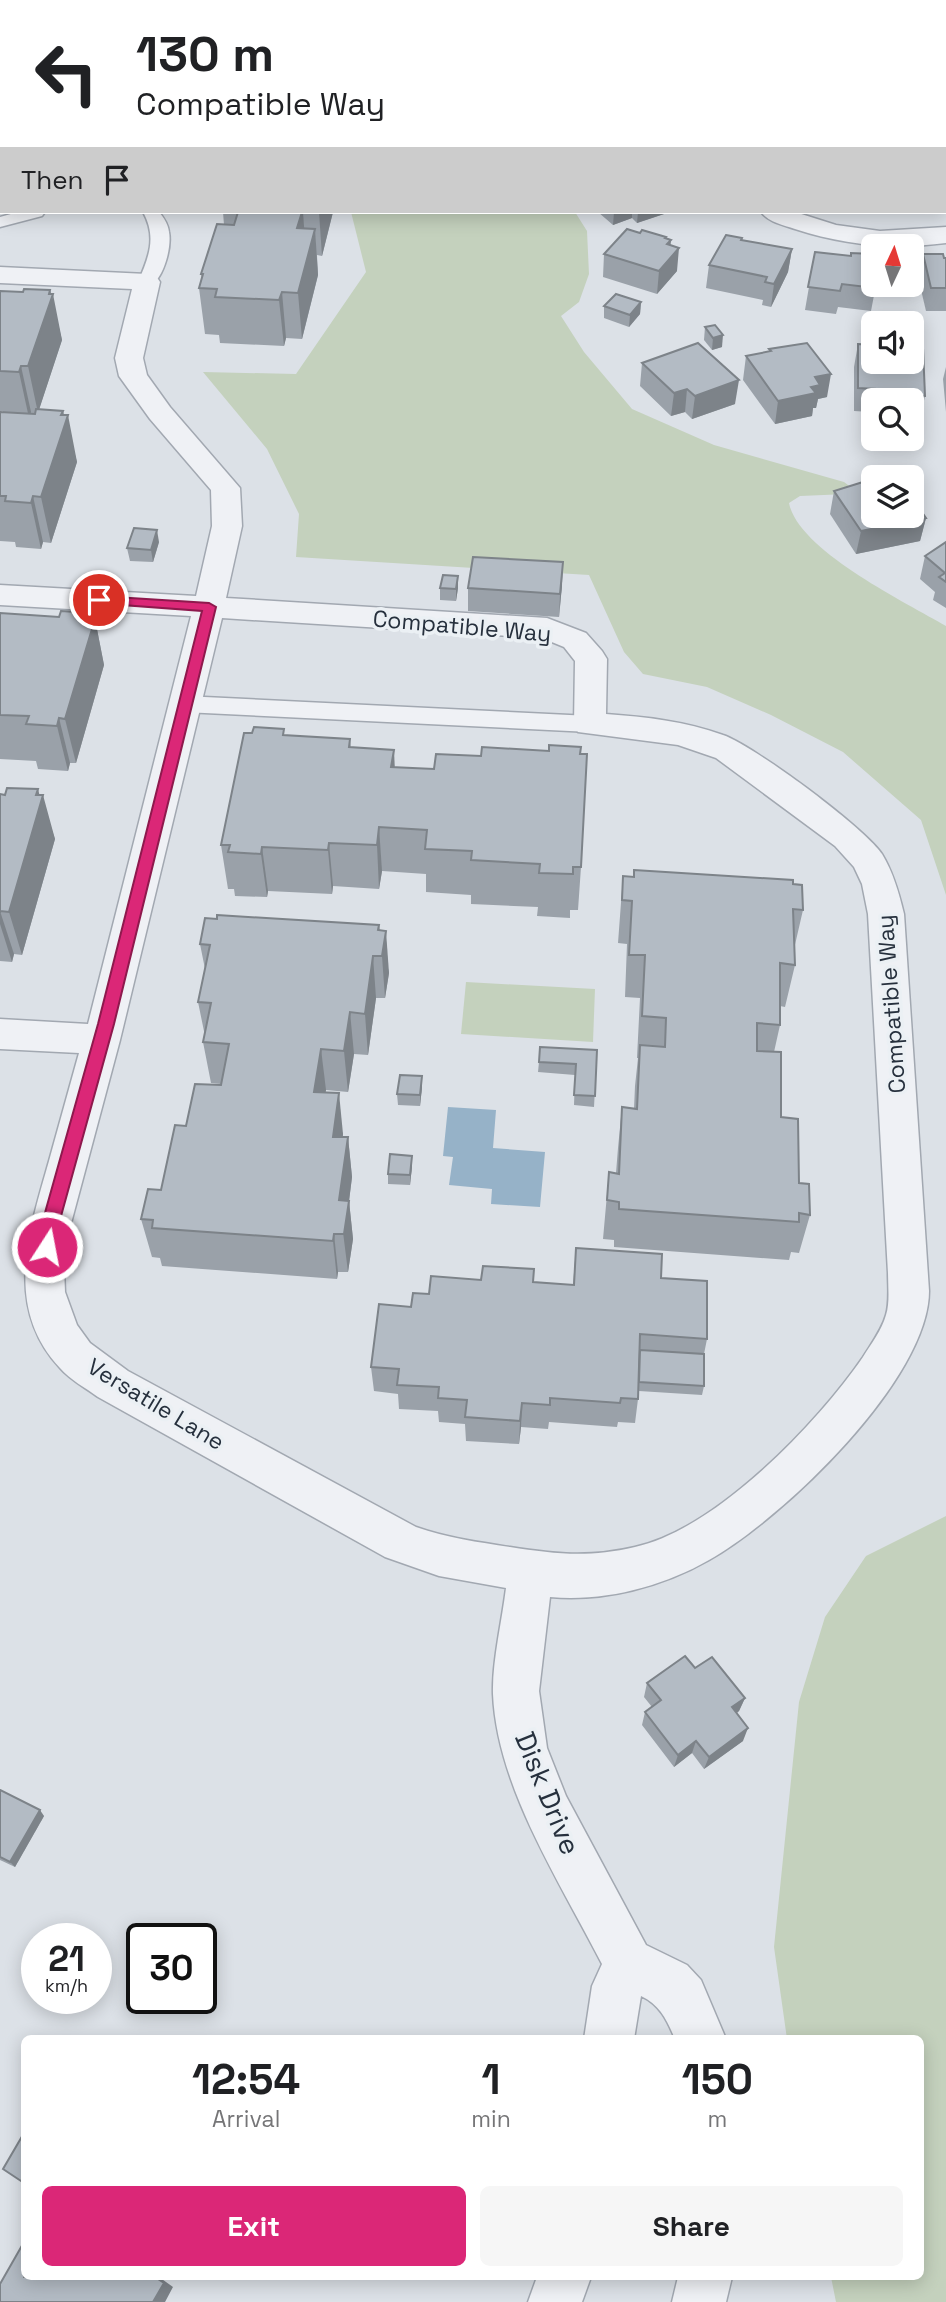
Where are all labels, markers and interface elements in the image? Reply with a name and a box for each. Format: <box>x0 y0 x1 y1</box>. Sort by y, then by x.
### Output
text: 130 m <box>136 23 274 85</box>
icon: left <box>21 28 112 119</box>
text: Compatible Way <box>136 84 385 124</box>
icon: arrive <box>98 161 136 199</box>
text: Then <box>21 163 84 197</box>
north arrow <box>861 234 924 298</box>
map controls <box>861 234 924 528</box>
button: sound <box>861 311 924 374</box>
button: search <box>861 388 924 451</box>
button: layers <box>861 465 924 528</box>
pin <box>69 570 129 630</box>
icon: arrive <box>80 581 118 619</box>
street label: Compatible Way <box>372 603 552 649</box>
street label: Compatible Way <box>870 914 912 1094</box>
position arrow <box>10 1210 84 1284</box>
street label: Versatile Lane <box>82 1351 230 1457</box>
street label: Disk Drive <box>507 1726 589 1860</box>
speed limit sign: 30 <box>126 1923 217 2014</box>
text: 21 <box>48 1937 85 1981</box>
text: km/h <box>45 1974 88 1997</box>
text: 12:54 <box>192 2053 300 2106</box>
text: 1 <box>481 2053 500 2106</box>
text: 150 <box>682 2053 753 2106</box>
text: Arrival <box>212 2104 280 2134</box>
text: min <box>471 2104 511 2134</box>
text: m <box>707 2104 727 2134</box>
button: Exit <box>42 2186 466 2266</box>
button: Share <box>480 2186 903 2266</box>

